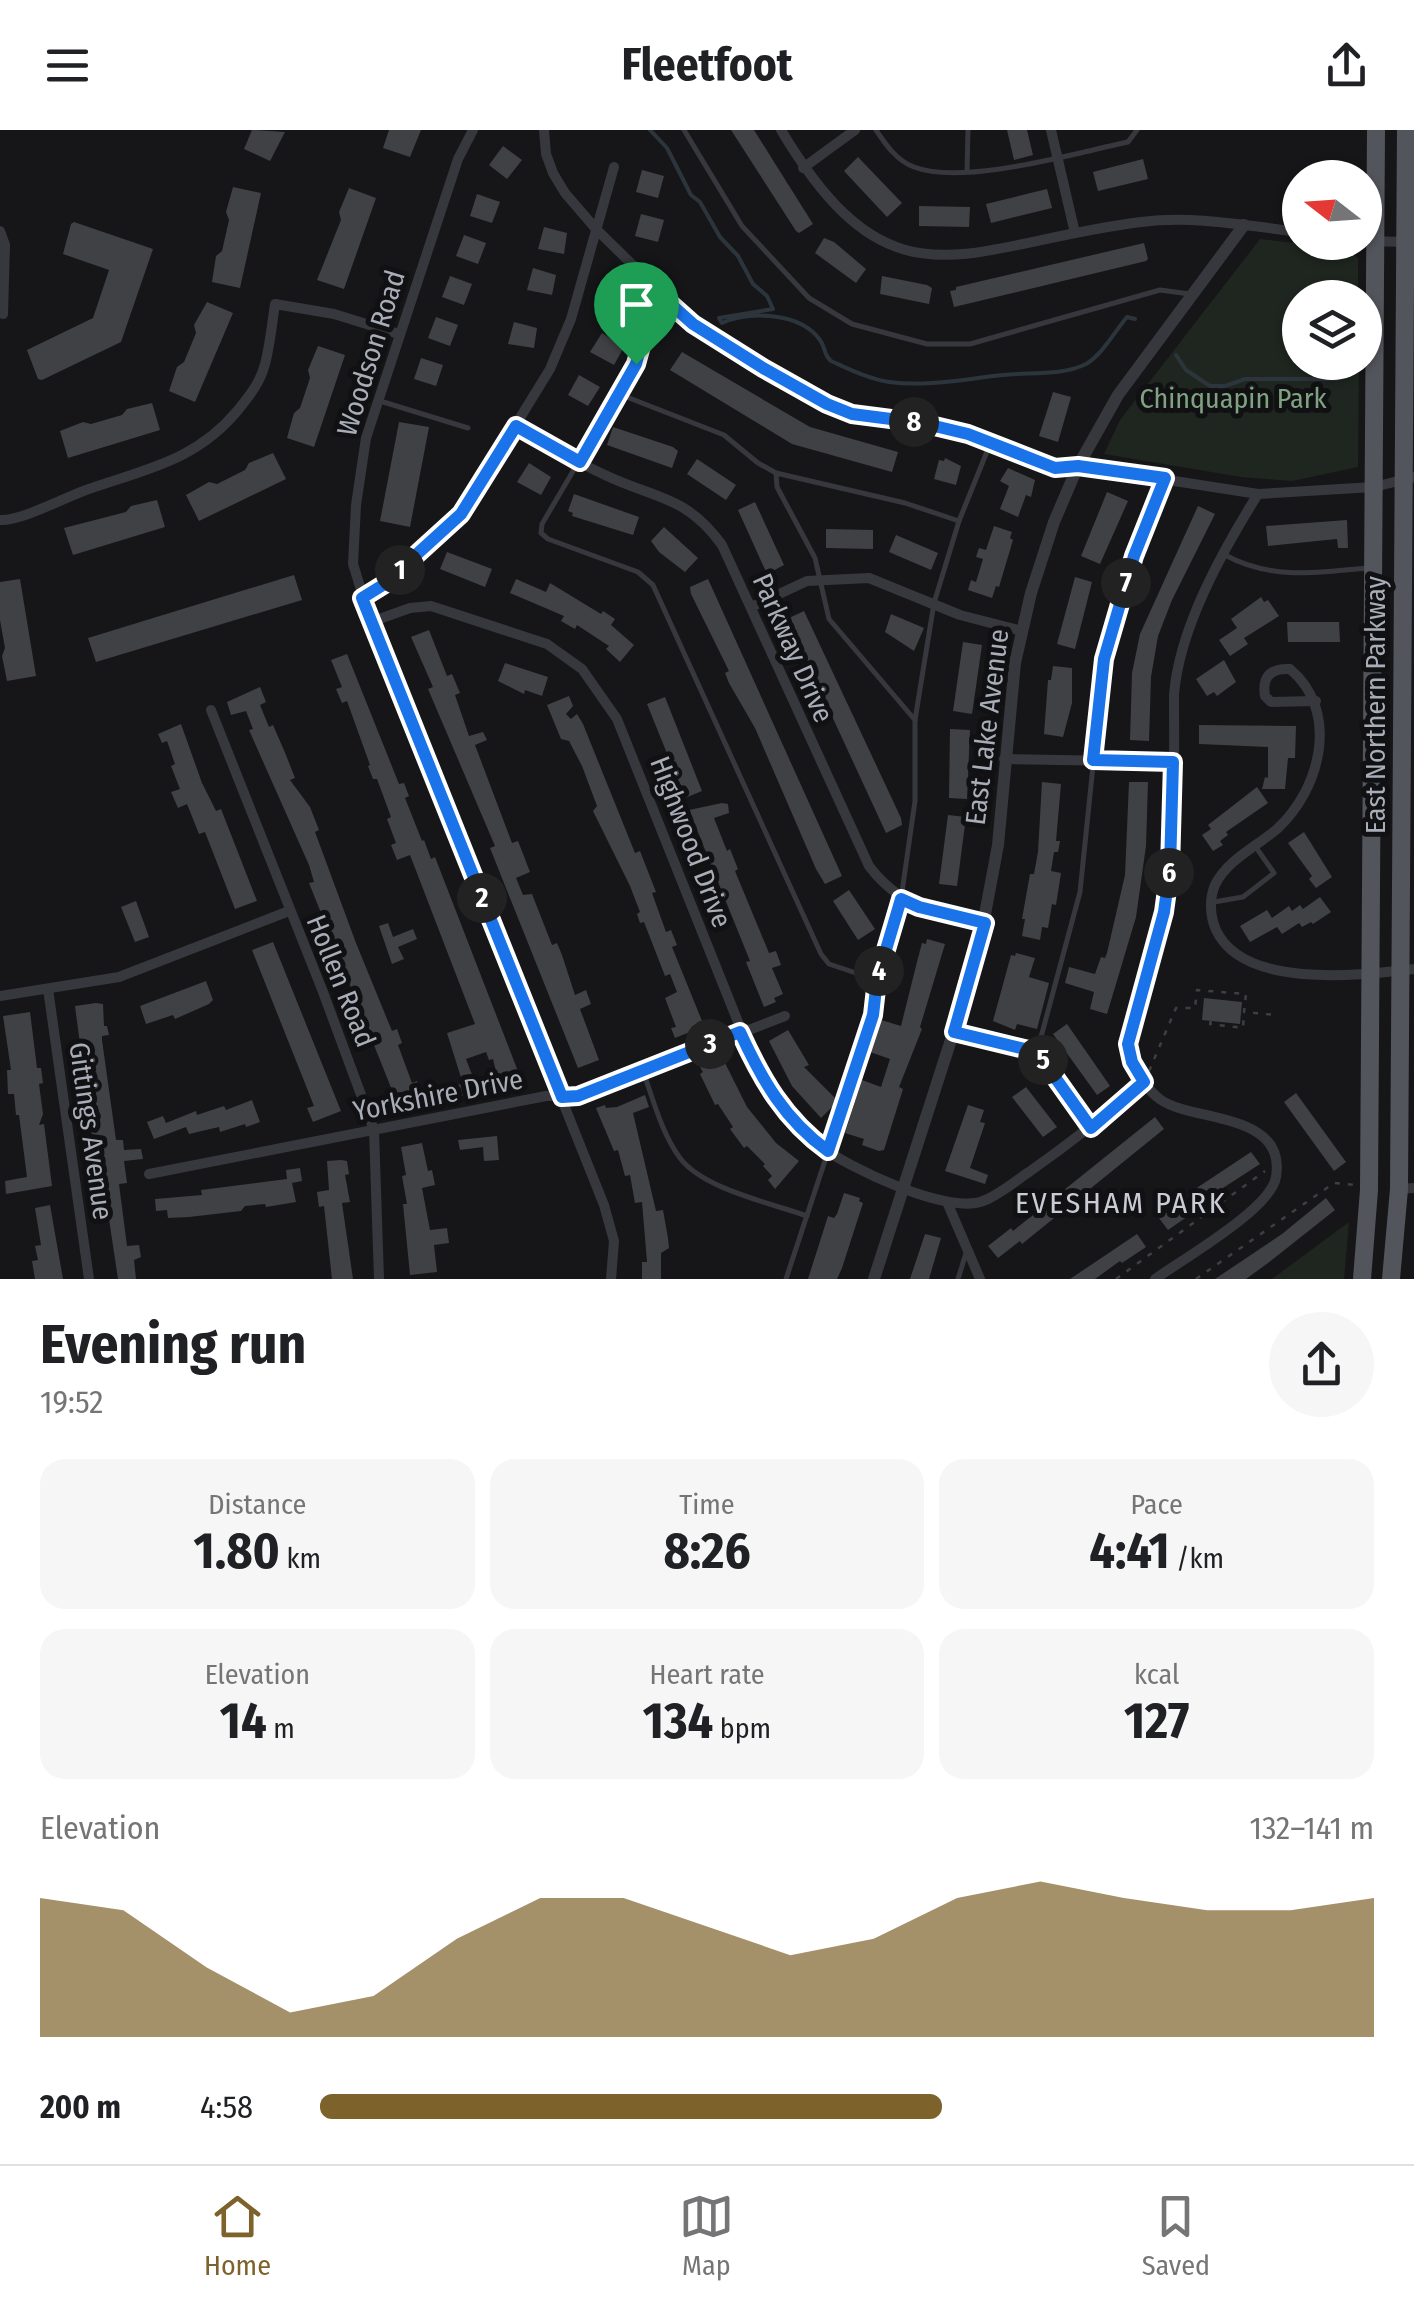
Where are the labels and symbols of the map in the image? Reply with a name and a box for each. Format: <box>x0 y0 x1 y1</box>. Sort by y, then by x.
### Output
north arrow <box>1282 160 1382 260</box>
pin <box>594 262 679 365</box>
street label: Woodson Road <box>330 266 412 440</box>
park label: Chinquapin Park <box>1140 382 1327 415</box>
pin: 8 <box>889 397 939 447</box>
pin: 1 <box>375 545 425 595</box>
pin: 7 <box>1101 558 1151 608</box>
street label: Parkway Drive <box>746 568 840 728</box>
street label: East Northern Parkway <box>1359 576 1392 834</box>
street label: East Lake Avenue <box>959 627 1015 827</box>
street label: Highwood Drive <box>643 752 739 932</box>
pin: 6 <box>1144 848 1194 898</box>
pin: 2 <box>457 873 507 923</box>
street label: Hollen Road <box>300 910 382 1052</box>
pin: 4 <box>854 946 904 996</box>
pin: 3 <box>685 1019 735 1069</box>
pin: 5 <box>1018 1035 1068 1085</box>
street label: Gittings Avenue <box>62 1040 120 1222</box>
street label: Yorkshire Drive <box>350 1062 526 1128</box>
district label: EVESHAM PARK <box>1015 1185 1227 1221</box>

